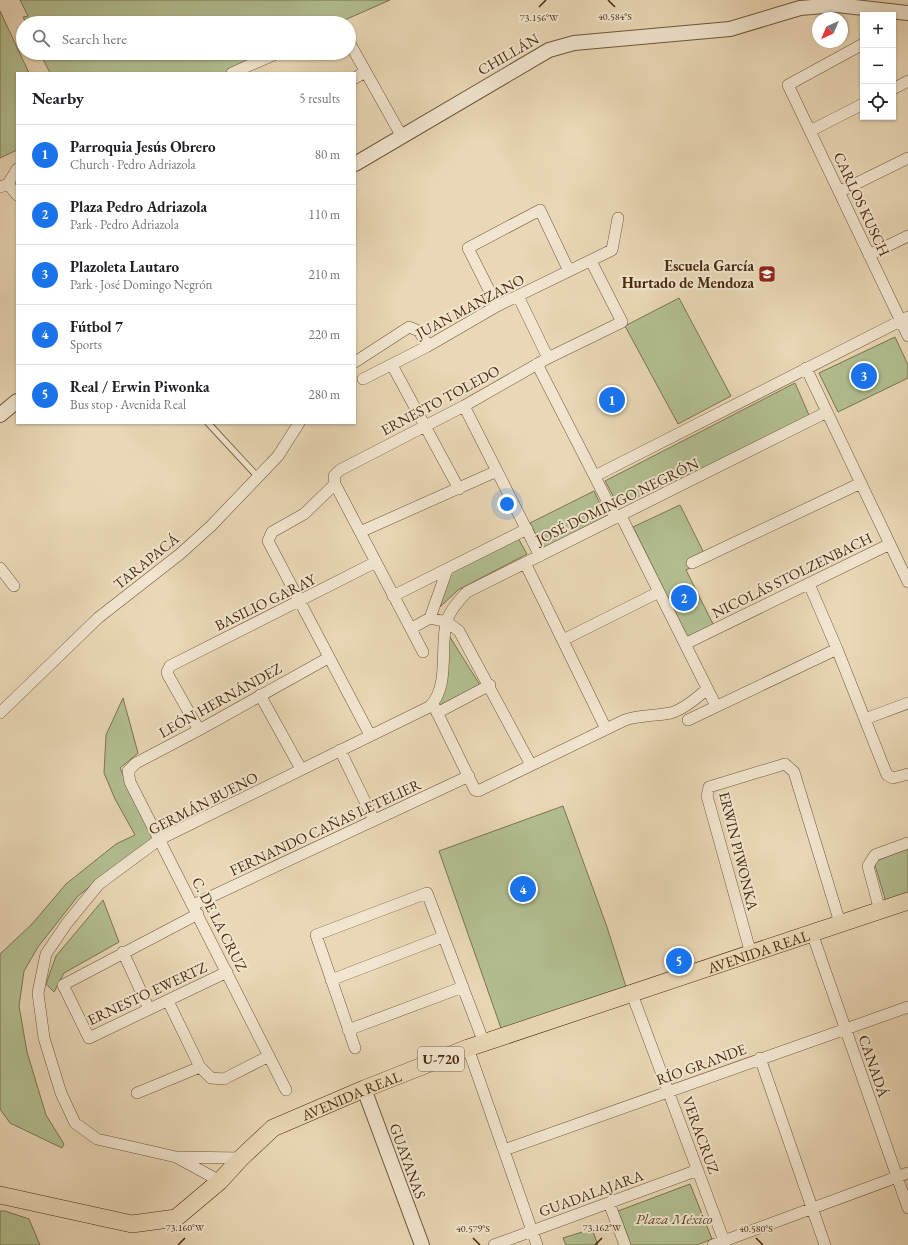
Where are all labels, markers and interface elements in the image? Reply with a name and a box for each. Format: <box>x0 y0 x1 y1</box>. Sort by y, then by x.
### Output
text: 40.584°S <box>598 10 632 23</box>
text: 73.156°W <box>520 11 559 24</box>
north arrow <box>812 12 848 48</box>
map controls <box>860 12 896 120</box>
button: + <box>860 12 896 48</box>
search box <box>16 16 356 60</box>
icon: search <box>30 27 52 49</box>
text: Search here <box>62 29 127 48</box>
street label: CHILLÁN <box>474 29 542 79</box>
button: − <box>860 48 896 84</box>
button: locate <box>860 84 896 120</box>
text: Nearby <box>32 87 84 109</box>
text: 5 results <box>299 90 340 107</box>
text: Parroquia Jesús Obrero <box>70 137 216 156</box>
text: 1 <box>42 146 48 163</box>
text: 80 m <box>315 146 340 163</box>
street label: CARLOS KUSCH <box>830 149 894 259</box>
text: Church · Pedro Adriazola <box>70 156 196 173</box>
text: Plaza Pedro Adriazola <box>70 197 207 216</box>
text: 2 <box>42 206 48 223</box>
text: 110 m <box>309 206 340 223</box>
text: Park · Pedro Adriazola <box>70 216 179 233</box>
place label: Escuela García Hurtado de Mendoza <box>622 256 754 292</box>
text: Plazoleta Lautaro <box>70 257 179 276</box>
school or university icon: Escuela García Hurtado de Mendoza <box>757 264 777 284</box>
text: 3 <box>42 266 48 283</box>
text: 210 m <box>309 266 340 283</box>
street label: JUAN MANZANO <box>411 269 527 343</box>
text: Park · José Domingo Negrón <box>70 276 212 293</box>
text: Fútbol 7 <box>70 317 123 336</box>
text: 4 <box>42 326 48 343</box>
text: 220 m <box>309 326 340 343</box>
text: Sports <box>70 336 102 353</box>
street label: ERNESTO TOLEDO <box>377 361 503 439</box>
pin: 3 <box>851 361 877 391</box>
text: Real / Erwin Piwonka <box>70 377 210 396</box>
pin: 1 <box>599 385 625 415</box>
text: 5 <box>42 386 48 403</box>
text: 280 m <box>309 386 340 403</box>
text: Bus stop · Avenida Real <box>70 396 186 413</box>
street label: JOSÉ DOMINGO NEGRÓN <box>531 453 702 550</box>
your location <box>497 494 517 514</box>
street label: TARAPACÁ <box>109 528 183 593</box>
street label: NICOLÁS STOLZENBACH <box>709 528 875 622</box>
street label: BASILIO GARAY <box>211 569 320 635</box>
pin: 2 <box>671 583 697 613</box>
street label: LEÓN HERNÁNDEZ <box>155 658 285 742</box>
street label: GERMÁN BUENO <box>145 767 261 839</box>
street label: FERNANDO CAÑAS LETELIER <box>226 774 424 880</box>
street label: ERWIN PIWONKA <box>715 790 763 913</box>
street label: C. DE LA CRUZ <box>188 874 252 974</box>
pin: 4 <box>510 874 536 904</box>
street label: AVENIDA REAL <box>704 925 812 977</box>
pin: 5 <box>666 946 692 976</box>
street label: ERNESTO EWERTZ <box>84 957 210 1029</box>
street label: CANADÁ <box>855 1032 894 1100</box>
street label: RÍO GRANDE <box>653 1039 749 1089</box>
road number: U-720 <box>418 1047 464 1071</box>
street label: AVENIDA REAL <box>297 1066 404 1125</box>
street label: VERACRUZ <box>678 1094 724 1176</box>
street label: GUAYANAS <box>386 1121 430 1201</box>
street label: GUADALAJARA <box>536 1165 646 1221</box>
park label: Plaza México <box>635 1209 713 1228</box>
text: 73.160°W <box>166 1221 205 1234</box>
text: 73.162°W <box>583 1221 622 1234</box>
text: 40.579°S <box>456 1222 490 1235</box>
text: 40.580°S <box>739 1222 773 1235</box>

